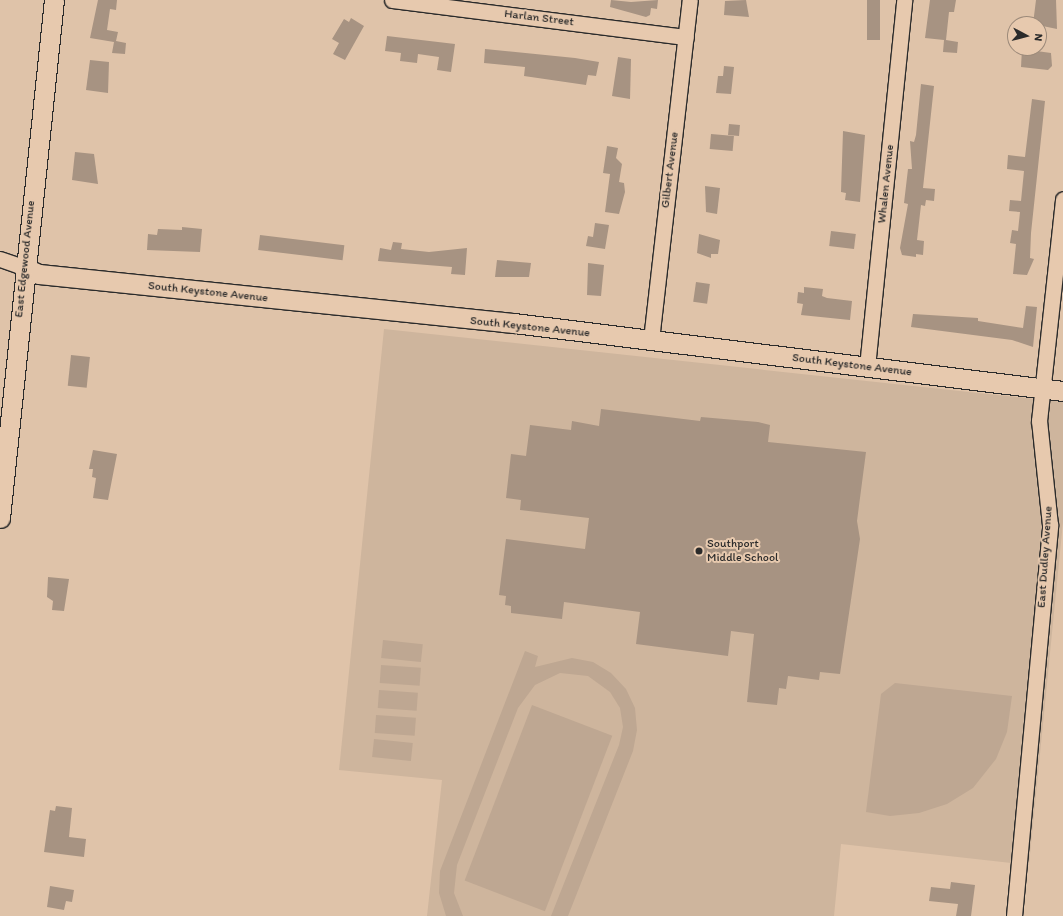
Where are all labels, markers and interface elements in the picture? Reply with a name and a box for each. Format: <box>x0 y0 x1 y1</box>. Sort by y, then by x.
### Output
street label: Harlan Street <box>503 7 575 29</box>
north arrow <box>1007 16 1047 56</box>
text: N <box>1032 33 1045 42</box>
street label: Gilbert Avenue <box>658 131 682 209</box>
street label: Whalen Avenue <box>875 144 897 224</box>
street label: East Edgewood Avenue <box>12 200 38 318</box>
street label: South Keystone Avenue <box>147 279 269 305</box>
street label: South Keystone Avenue <box>469 314 591 340</box>
street label: South Keystone Avenue <box>791 351 913 379</box>
street label: East Dudley Avenue <box>1034 506 1056 608</box>
place label: Southport Middle School <box>707 537 778 565</box>
marker: Southport Middle School <box>694 546 704 556</box>

